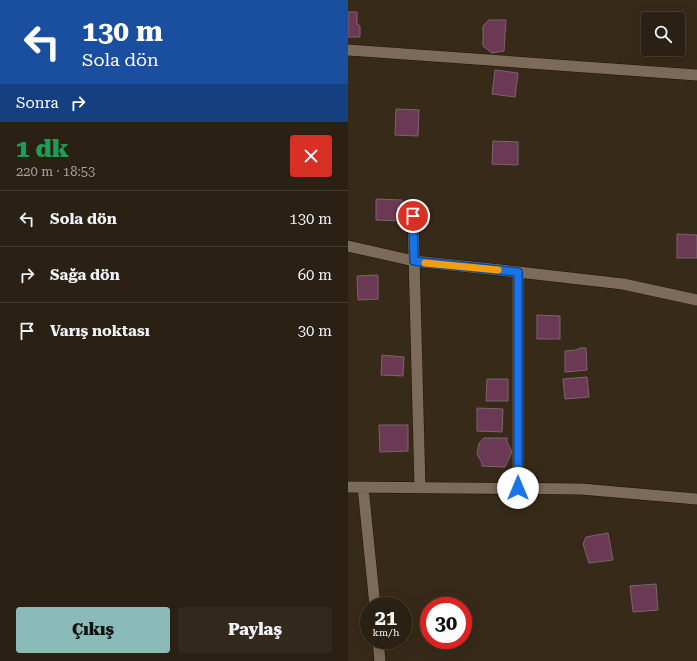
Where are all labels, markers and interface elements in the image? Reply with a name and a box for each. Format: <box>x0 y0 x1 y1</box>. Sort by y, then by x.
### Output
map controls <box>641 12 685 56</box>
button: search <box>641 12 685 56</box>
text: 130 m <box>82 15 163 48</box>
icon: left <box>16 16 68 68</box>
text: Sola dön <box>82 49 159 70</box>
icon: right <box>67 92 89 114</box>
text: Sonra <box>16 94 59 112</box>
text: 1 dk <box>16 135 69 163</box>
button: close <box>290 135 332 177</box>
text: 220 m · 18:53 <box>16 164 95 179</box>
pin <box>396 199 430 233</box>
icon: arrive <box>402 205 424 227</box>
icon: left <box>16 208 38 230</box>
text: Sola dön <box>50 210 117 228</box>
text: 130 m <box>289 210 332 228</box>
icon: right <box>16 264 38 286</box>
text: Sağa dön <box>50 266 120 284</box>
text: 60 m <box>298 266 332 284</box>
icon: arrive <box>16 320 38 342</box>
text: Varış noktası <box>50 322 150 340</box>
text: 30 m <box>298 322 332 340</box>
position arrow <box>497 467 539 509</box>
speed limit sign: 30 <box>420 597 472 649</box>
text: 21 <box>375 606 397 630</box>
button: Çıkış <box>16 607 170 653</box>
button: Paylaş <box>178 607 332 653</box>
text: km/h <box>373 627 399 638</box>

